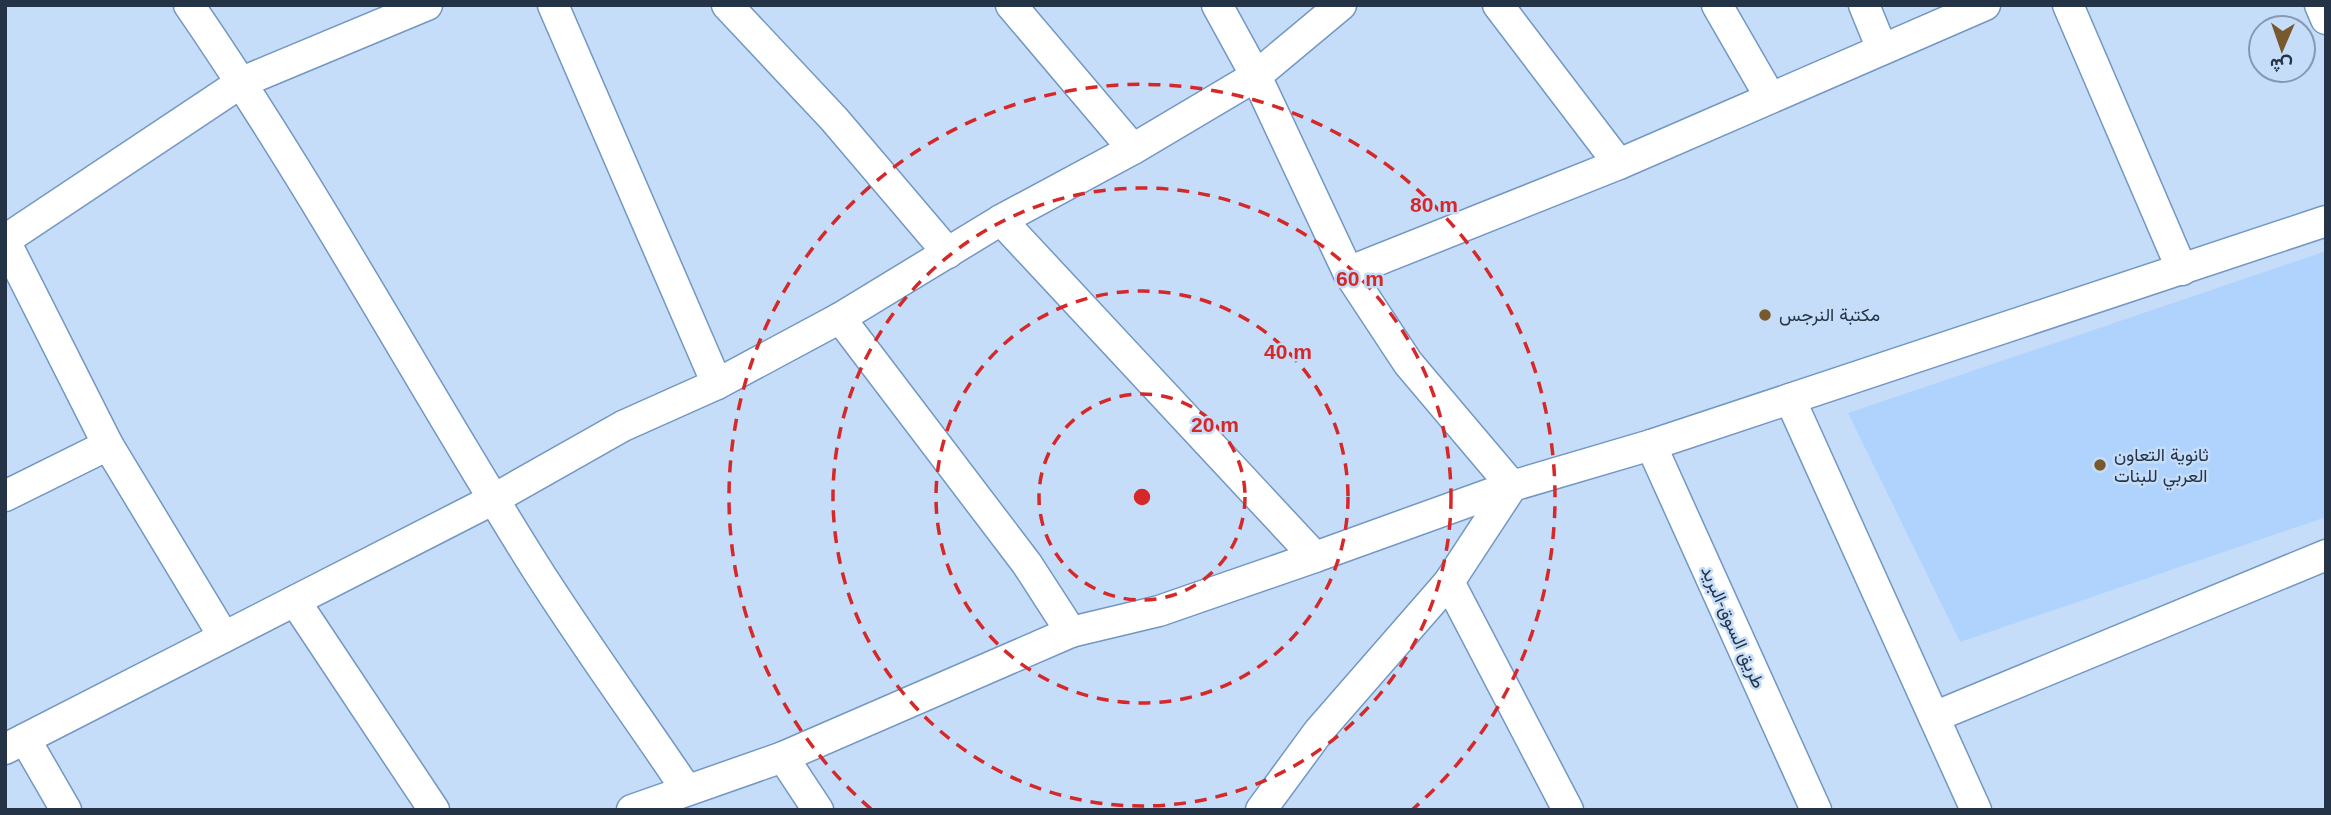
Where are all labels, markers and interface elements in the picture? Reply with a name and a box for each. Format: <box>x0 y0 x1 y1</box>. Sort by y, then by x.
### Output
north arrow <box>2247 14 2317 84</box>
text: ش <box>2269 54 2293 76</box>
text: 80 m <box>1410 193 1458 216</box>
text: 60 m <box>1336 267 1384 290</box>
place label: مكتبة النرجس <box>1779 305 1880 326</box>
marker: مكتبة النرجس <box>1757 307 1773 323</box>
text: 40 m <box>1264 340 1312 363</box>
text: 20 m <box>1191 413 1239 436</box>
place label: ثانوية التعاون العربي للبنات <box>2114 445 2209 491</box>
marker: ثانوية التعاون العربي للبنات <box>2092 457 2108 473</box>
centre of rings <box>1130 485 1154 509</box>
street label: طريق السوق-البريد <box>1696 563 1769 692</box>

